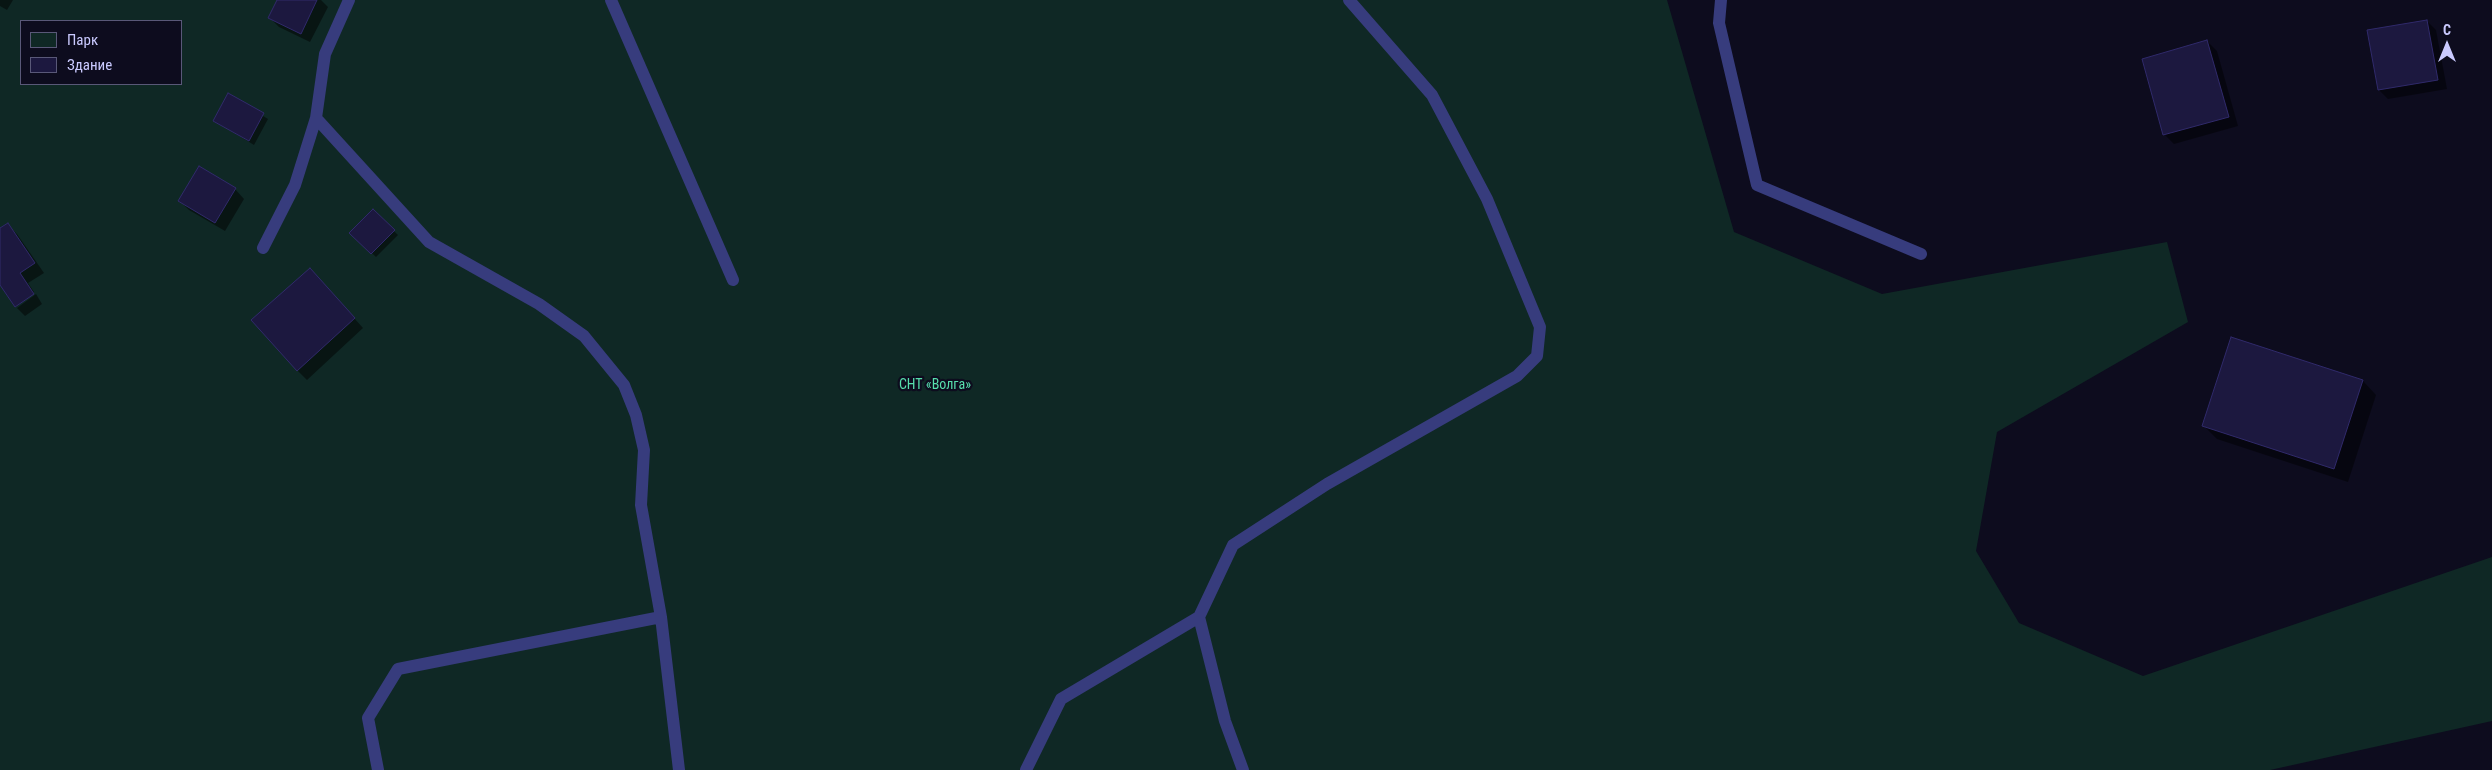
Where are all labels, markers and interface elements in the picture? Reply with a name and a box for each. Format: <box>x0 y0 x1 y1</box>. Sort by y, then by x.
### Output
legend <box>20 20 182 85</box>
north arrow <box>2422 20 2472 70</box>
text: С <box>2443 22 2451 38</box>
text: Парк <box>67 31 98 49</box>
text: Здание <box>67 56 112 74</box>
park label: СНТ «Волга» <box>899 377 971 393</box>

